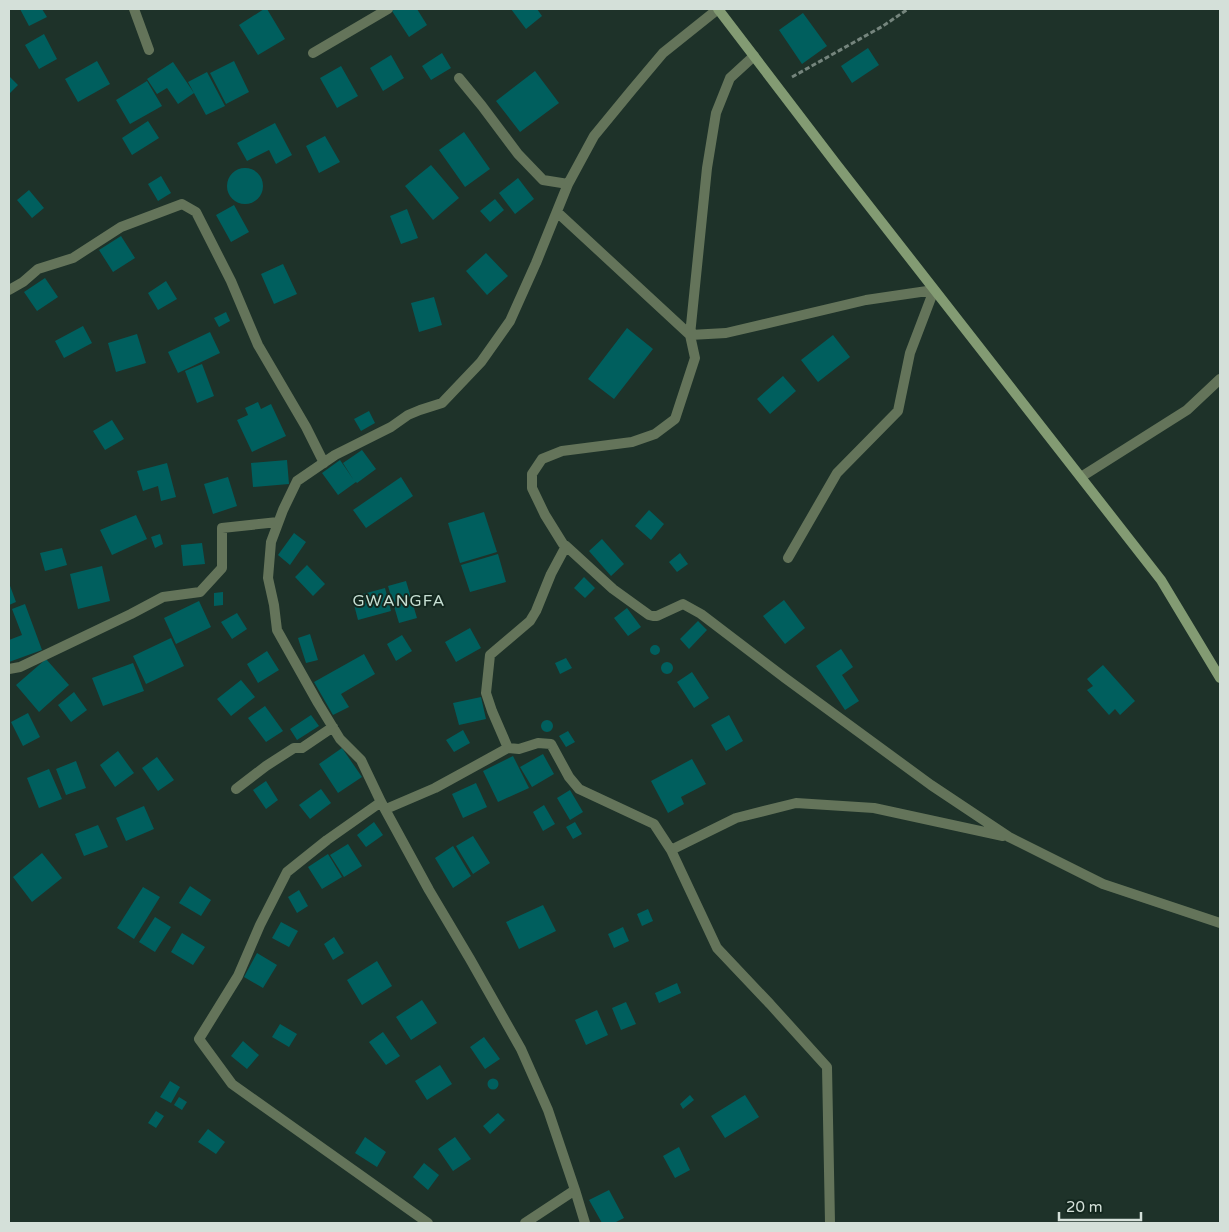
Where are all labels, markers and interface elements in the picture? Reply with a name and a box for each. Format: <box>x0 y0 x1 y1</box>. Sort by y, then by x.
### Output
district label: GWANGFA <box>352 591 446 611</box>
scale bar <box>1059 1190 1142 1222</box>
text: 20 m <box>1066 1198 1103 1216</box>

